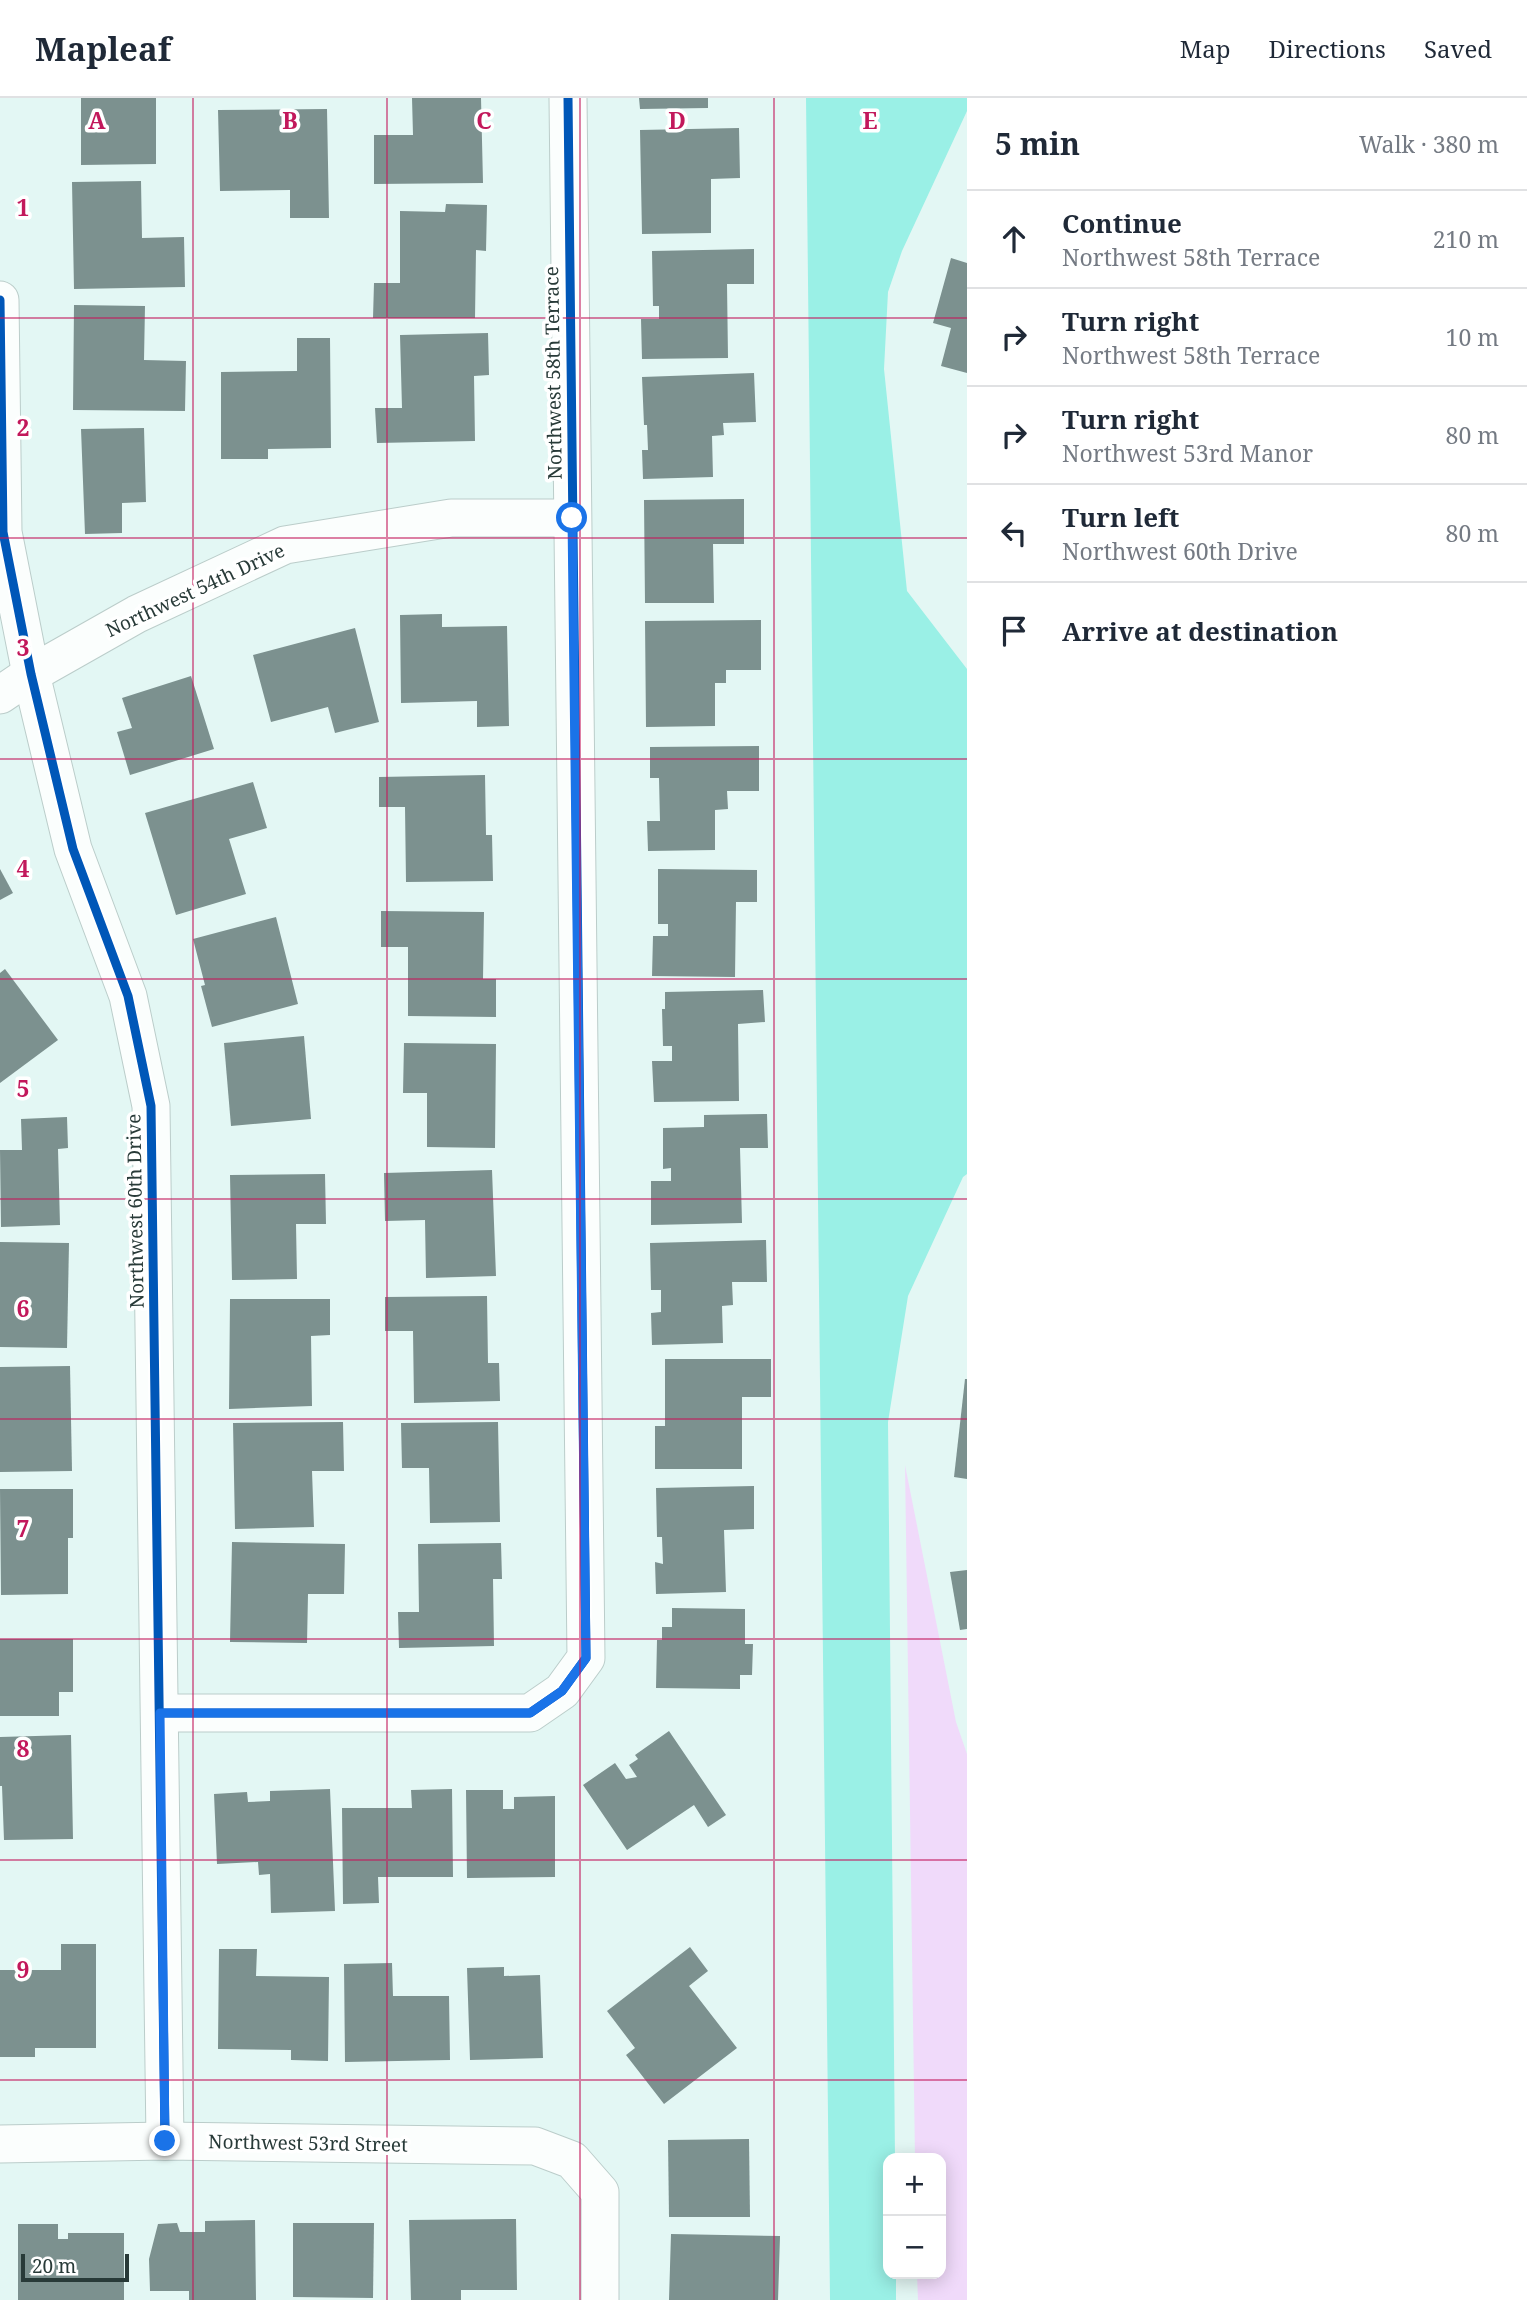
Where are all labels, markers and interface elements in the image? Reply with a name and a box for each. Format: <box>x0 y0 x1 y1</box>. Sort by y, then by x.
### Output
text: Mapleaf <box>35 26 171 71</box>
text: Map <box>1180 32 1231 65</box>
text: Directions <box>1269 32 1386 65</box>
text: Saved <box>1424 32 1492 65</box>
text: A <box>88 104 106 136</box>
text: B <box>282 104 298 136</box>
text: C <box>476 104 492 136</box>
text: D <box>668 104 686 136</box>
text: E <box>862 104 878 136</box>
text: 5 min <box>995 123 1080 164</box>
text: Walk · 380 m <box>1359 128 1499 160</box>
text: 1 <box>17 191 30 223</box>
text: Continue <box>1062 205 1182 241</box>
icon: ahead <box>995 220 1033 258</box>
text: 210 m <box>1433 223 1499 255</box>
text: Northwest 58th Terrace <box>1062 241 1320 273</box>
street label: Northwest 58th Terrace <box>538 266 568 480</box>
text: Turn right <box>1062 303 1199 339</box>
icon: right <box>995 318 1033 356</box>
text: 10 m <box>1446 321 1499 353</box>
text: Northwest 58th Terrace <box>1062 339 1320 371</box>
text: Turn right <box>1062 401 1199 437</box>
text: 2 <box>17 411 30 443</box>
icon: right <box>995 416 1033 454</box>
text: 80 m <box>1446 419 1499 451</box>
text: Northwest 53rd Manor <box>1062 437 1313 469</box>
text: Turn left <box>1062 499 1179 535</box>
route start <box>556 502 587 533</box>
icon: left <box>995 514 1033 552</box>
text: 80 m <box>1446 517 1499 549</box>
text: Northwest 60th Drive <box>1062 535 1298 567</box>
street label: Northwest 54th Drive <box>101 537 289 643</box>
icon: arrive <box>995 612 1033 650</box>
text: Arrive at destination <box>1062 613 1338 649</box>
text: 3 <box>17 631 30 663</box>
text: 4 <box>17 852 30 884</box>
text: 5 <box>17 1072 30 1104</box>
street label: Northwest 60th Drive <box>120 1113 150 1309</box>
text: 6 <box>17 1292 30 1324</box>
text: 7 <box>17 1512 30 1544</box>
text: 8 <box>17 1732 30 1764</box>
text: 9 <box>17 1953 30 1985</box>
route end <box>149 2125 180 2156</box>
street label: Northwest 53rd Street <box>208 2128 408 2158</box>
map controls <box>883 2153 946 2279</box>
button: + <box>883 2153 946 2216</box>
button: − <box>883 2216 946 2279</box>
scale bar <box>21 2251 130 2283</box>
text: 20 m <box>32 2253 76 2279</box>

